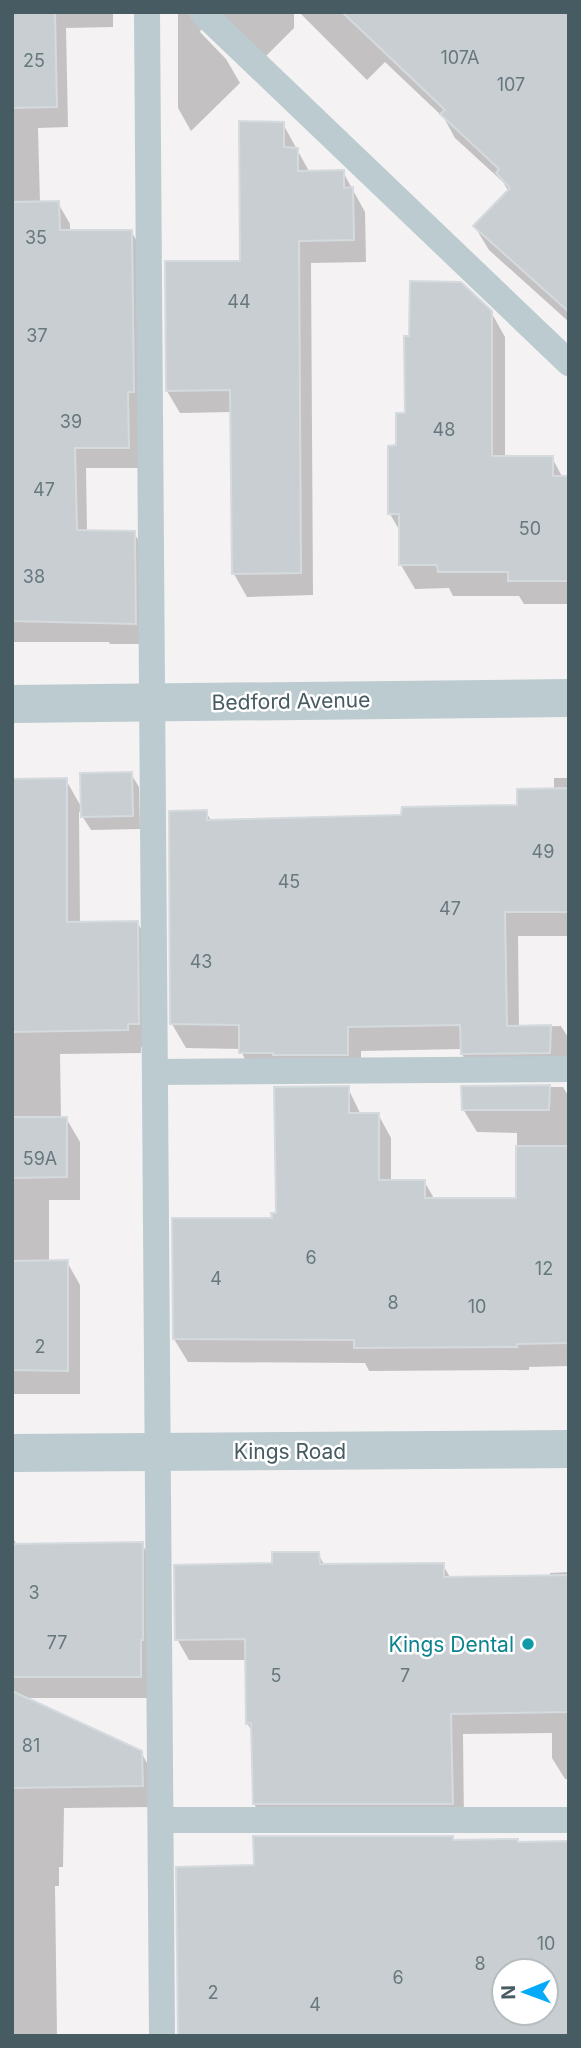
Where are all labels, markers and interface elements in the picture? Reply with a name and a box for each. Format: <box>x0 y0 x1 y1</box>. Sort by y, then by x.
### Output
house number: 107A <box>441 47 480 68</box>
house number: 25 <box>23 50 45 71</box>
house number: 107 <box>497 74 525 95</box>
house number: 35 <box>25 227 47 248</box>
house number: 44 <box>227 291 251 312</box>
house number: 37 <box>26 325 48 346</box>
house number: 39 <box>60 411 82 432</box>
house number: 48 <box>433 419 455 440</box>
house number: 47 <box>33 479 55 500</box>
house number: 50 <box>519 518 541 539</box>
house number: 38 <box>23 566 45 587</box>
street label: Bedford Avenue <box>211 687 371 715</box>
house number: 49 <box>532 841 554 862</box>
house number: 45 <box>278 871 300 892</box>
house number: 47 <box>439 898 461 919</box>
house number: 43 <box>190 951 212 972</box>
house number: 59A <box>23 1148 57 1169</box>
house number: 6 <box>305 1247 317 1268</box>
house number: 12 <box>535 1258 553 1279</box>
house number: 4 <box>210 1268 222 1289</box>
house number: 8 <box>387 1292 399 1313</box>
house number: 10 <box>468 1296 486 1317</box>
house number: 2 <box>35 1336 45 1357</box>
street label: Kings Road <box>234 1439 346 1464</box>
house number: 3 <box>28 1582 40 1603</box>
house number: 77 <box>47 1632 67 1653</box>
place label: Kings Dental <box>389 1632 514 1657</box>
marker: Kings Dental <box>520 1636 536 1652</box>
house number: 5 <box>271 1665 281 1686</box>
house number: 7 <box>400 1665 410 1686</box>
house number: 81 <box>22 1735 40 1756</box>
house number: 10 <box>537 1933 555 1954</box>
house number: 8 <box>474 1953 486 1974</box>
north arrow <box>490 1957 560 2027</box>
house number: 6 <box>392 1967 404 1988</box>
house number: 2 <box>208 1982 218 2003</box>
text: N <box>497 1985 520 2000</box>
house number: 4 <box>309 1994 321 2015</box>

